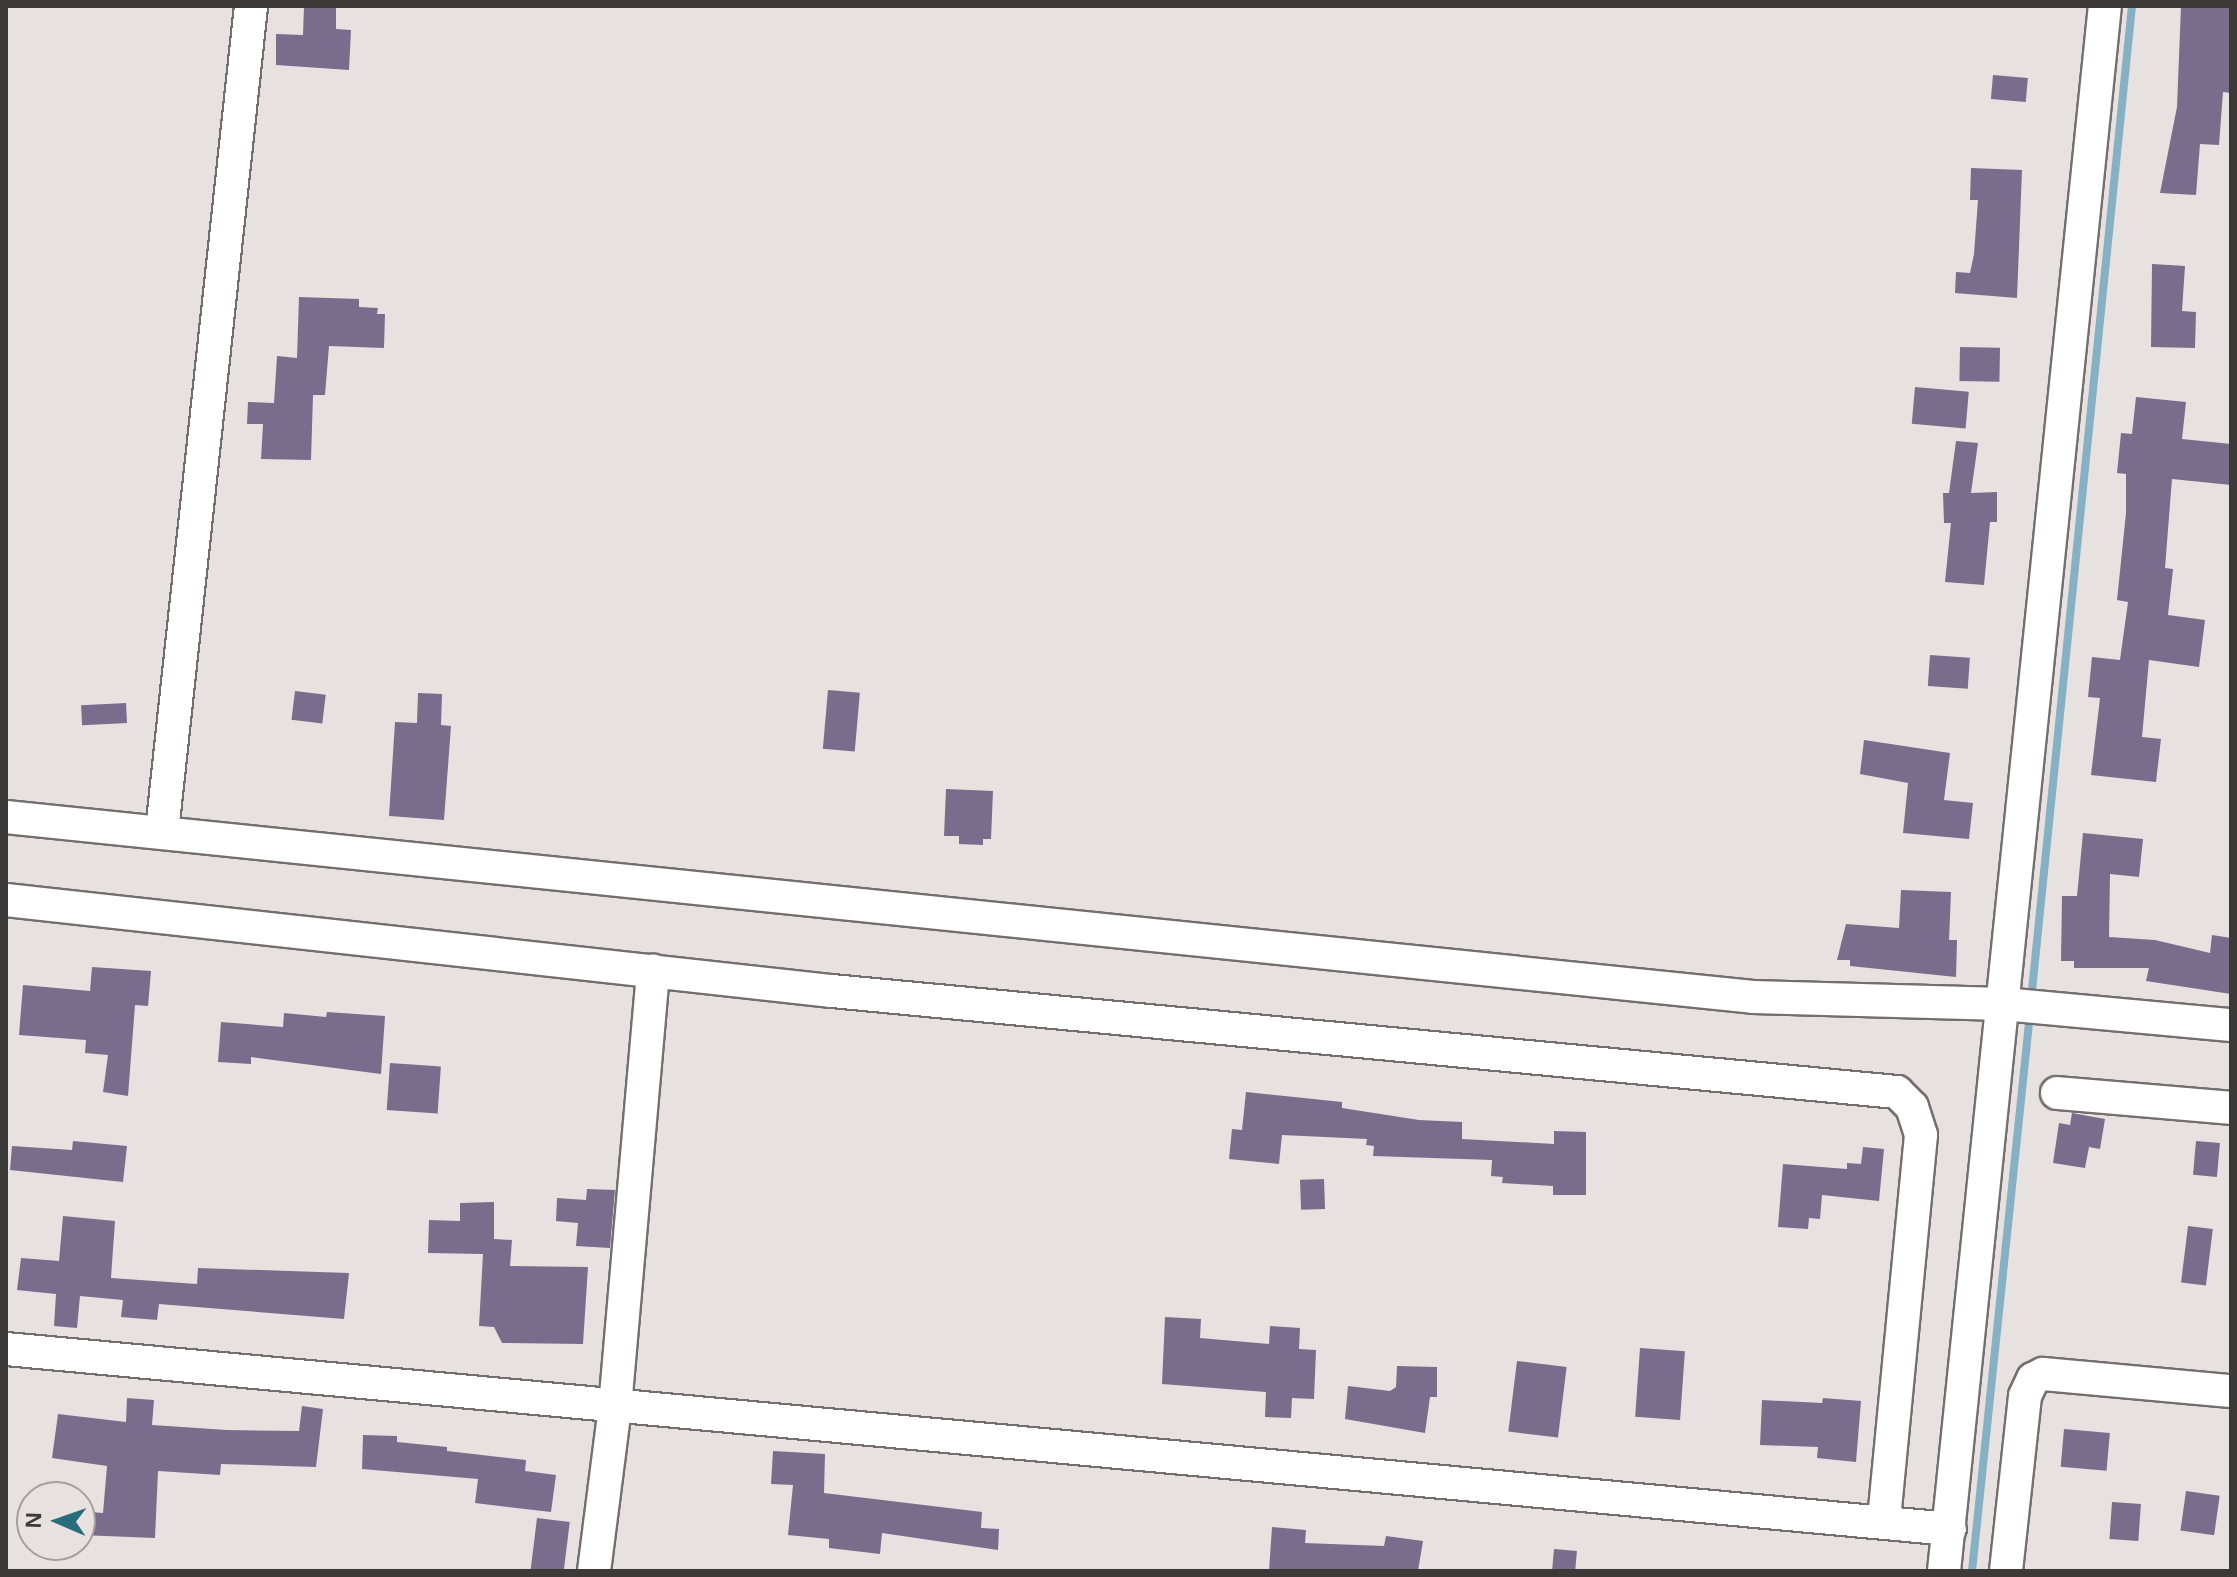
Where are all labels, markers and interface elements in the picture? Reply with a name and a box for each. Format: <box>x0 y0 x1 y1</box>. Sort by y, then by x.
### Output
north arrow <box>16 1481 96 1561</box>
text: N <box>21 1512 46 1529</box>

